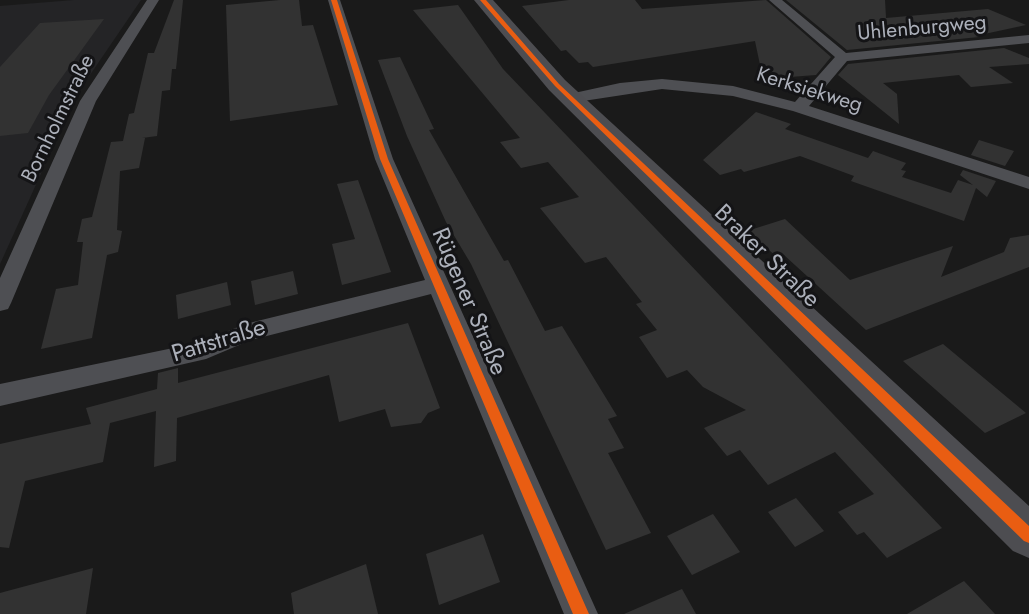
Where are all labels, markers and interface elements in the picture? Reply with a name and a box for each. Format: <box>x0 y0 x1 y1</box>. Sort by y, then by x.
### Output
street label: Uhlenburgweg <box>856 11 988 47</box>
street label: Bornholmstraße <box>17 51 101 187</box>
street label: Kerksiekweg <box>753 63 865 119</box>
street label: Braker Straße <box>707 199 825 315</box>
street label: Rügener Straße <box>424 224 512 380</box>
street label: Pattstraße <box>169 314 269 370</box>

